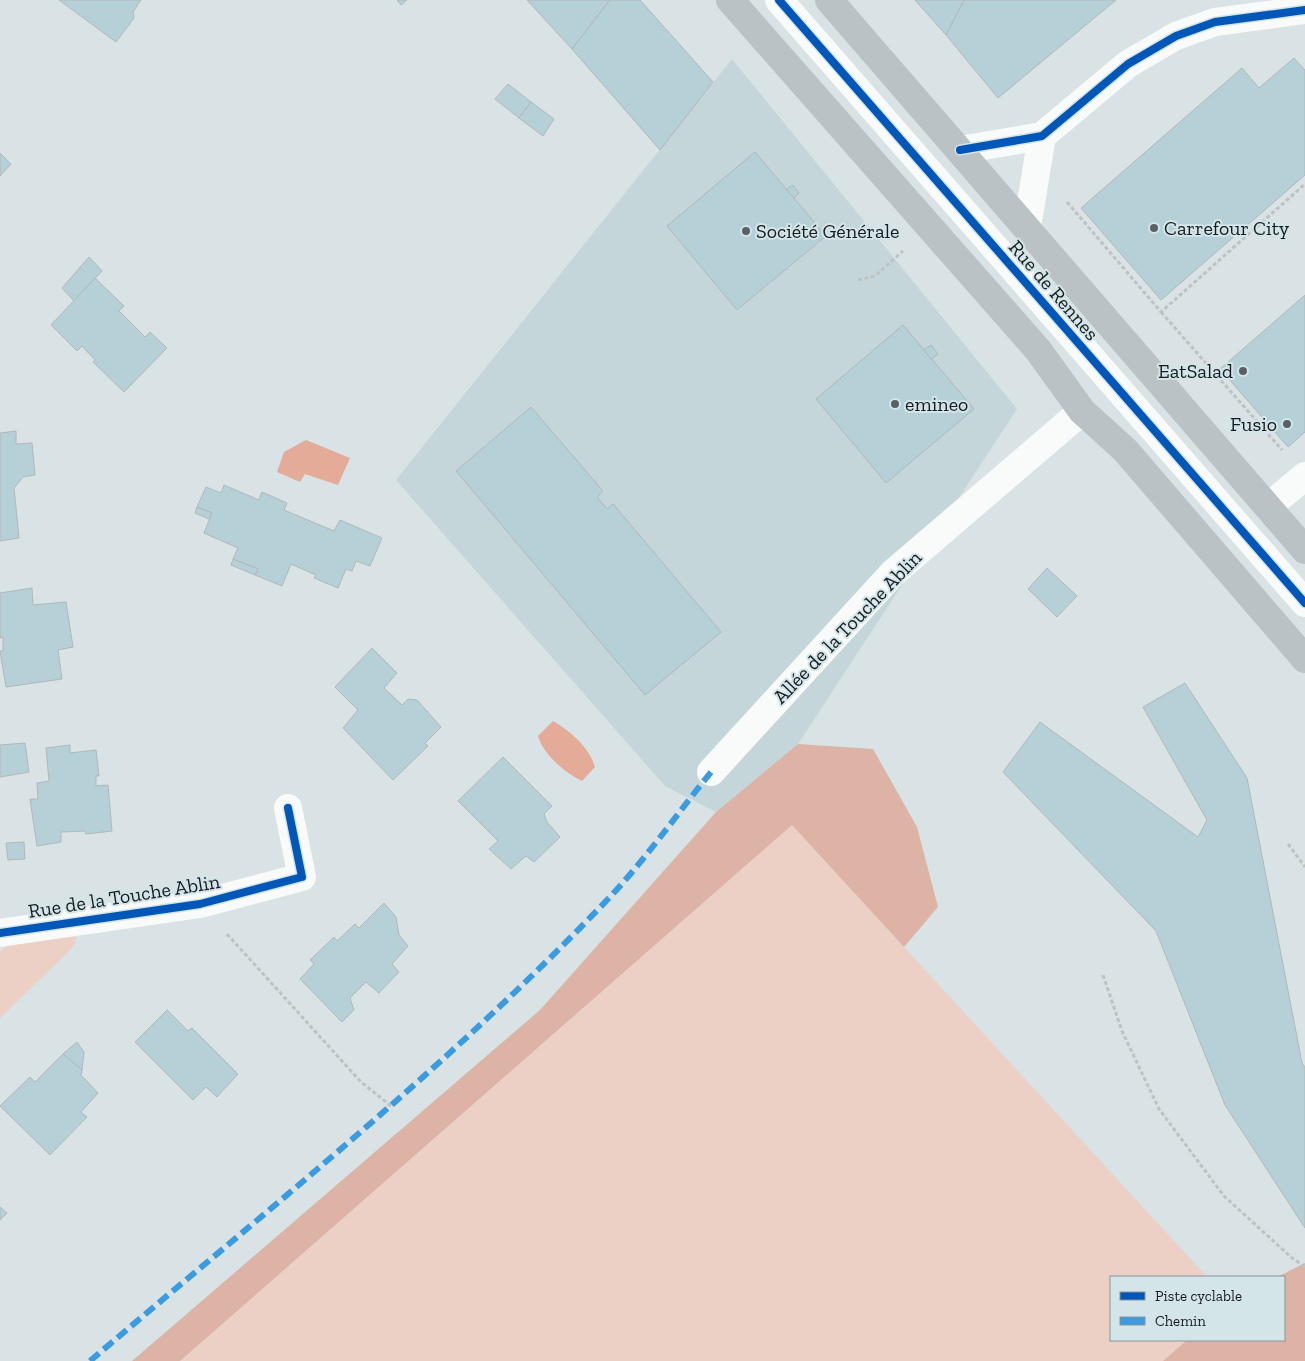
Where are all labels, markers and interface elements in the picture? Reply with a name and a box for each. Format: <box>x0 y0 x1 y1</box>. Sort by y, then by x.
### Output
place label: Carrefour City <box>1164 216 1290 240</box>
place label: Société Générale <box>756 219 899 243</box>
marker: Carrefour City <box>1148 222 1160 234</box>
marker: Société Générale <box>740 225 752 237</box>
street label: Rue de Rennes <box>1004 235 1104 345</box>
place label: EatSalad <box>1158 359 1233 383</box>
marker: EatSalad <box>1237 365 1249 377</box>
place label: emineo <box>905 392 968 416</box>
marker: emineo <box>889 398 901 410</box>
place label: Fusio <box>1230 412 1277 436</box>
marker: Fusio <box>1281 418 1293 430</box>
street label: Allée de la Touche Ablin <box>768 545 927 709</box>
street label: Rue de la Touche Ablin <box>26 869 222 923</box>
legend <box>1110 1276 1285 1341</box>
text: Piste cyclable <box>1155 1287 1242 1305</box>
text: Chemin <box>1155 1312 1206 1330</box>

